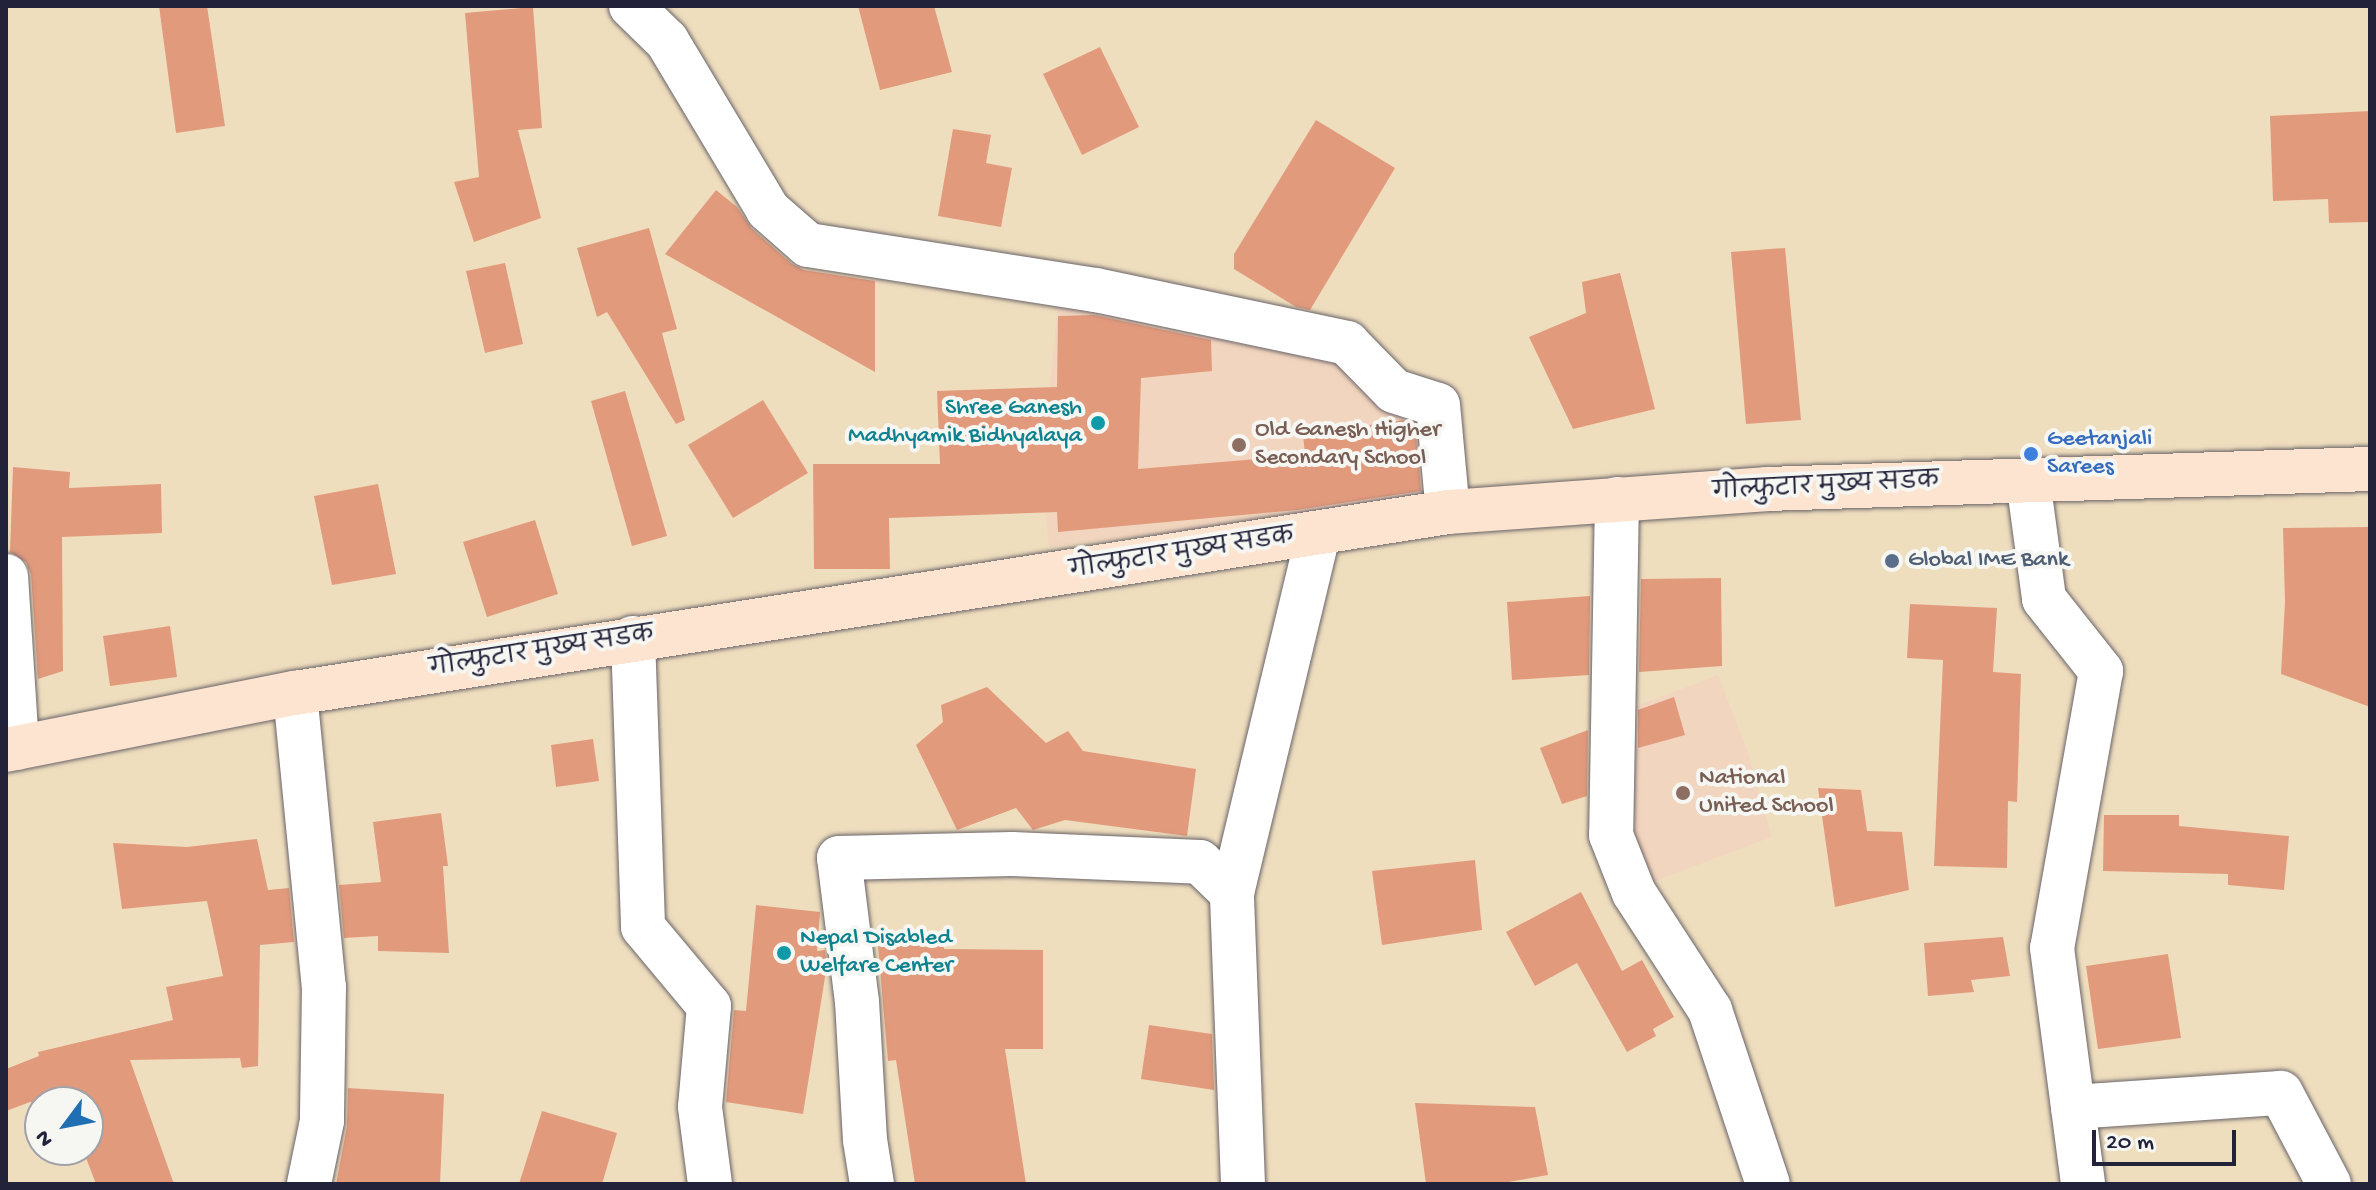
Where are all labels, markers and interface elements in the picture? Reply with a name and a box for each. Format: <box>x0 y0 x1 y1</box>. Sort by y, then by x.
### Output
place label: Shree Ganesh Madhyamik Bidhyalaya <box>848 395 1082 451</box>
marker: Shree Ganesh Madhyamik Bidhyalaya <box>1089 414 1107 432</box>
place label: Old Ganesh Higher Secondary School <box>1255 417 1440 473</box>
place label: Geetanjali Sarees <box>2047 426 2152 482</box>
marker: Old Ganesh Higher Secondary School <box>1230 436 1248 454</box>
marker: Geetanjali Sarees <box>2022 445 2040 463</box>
street label: गोल्फुटार मुख्य सडक <box>1712 468 1940 508</box>
street label: गोल्फुटार मुख्य सडक <box>1068 523 1296 587</box>
place label: Global IME Bank <box>1908 547 2069 575</box>
marker: Global IME Bank <box>1883 552 1901 570</box>
street label: गोल्फुटार मुख्य सडक <box>428 621 656 685</box>
place label: National United School <box>1699 765 1834 821</box>
marker: National United School <box>1674 784 1692 802</box>
place label: Nepal Disabled Welfare Center <box>800 925 953 981</box>
marker: Nepal Disabled Welfare Center <box>775 944 793 962</box>
north arrow <box>24 1086 104 1166</box>
scale bar <box>2096 1114 2240 1164</box>
text: N <box>31 1125 60 1151</box>
text: 20 m <box>2106 1129 2154 1158</box>

